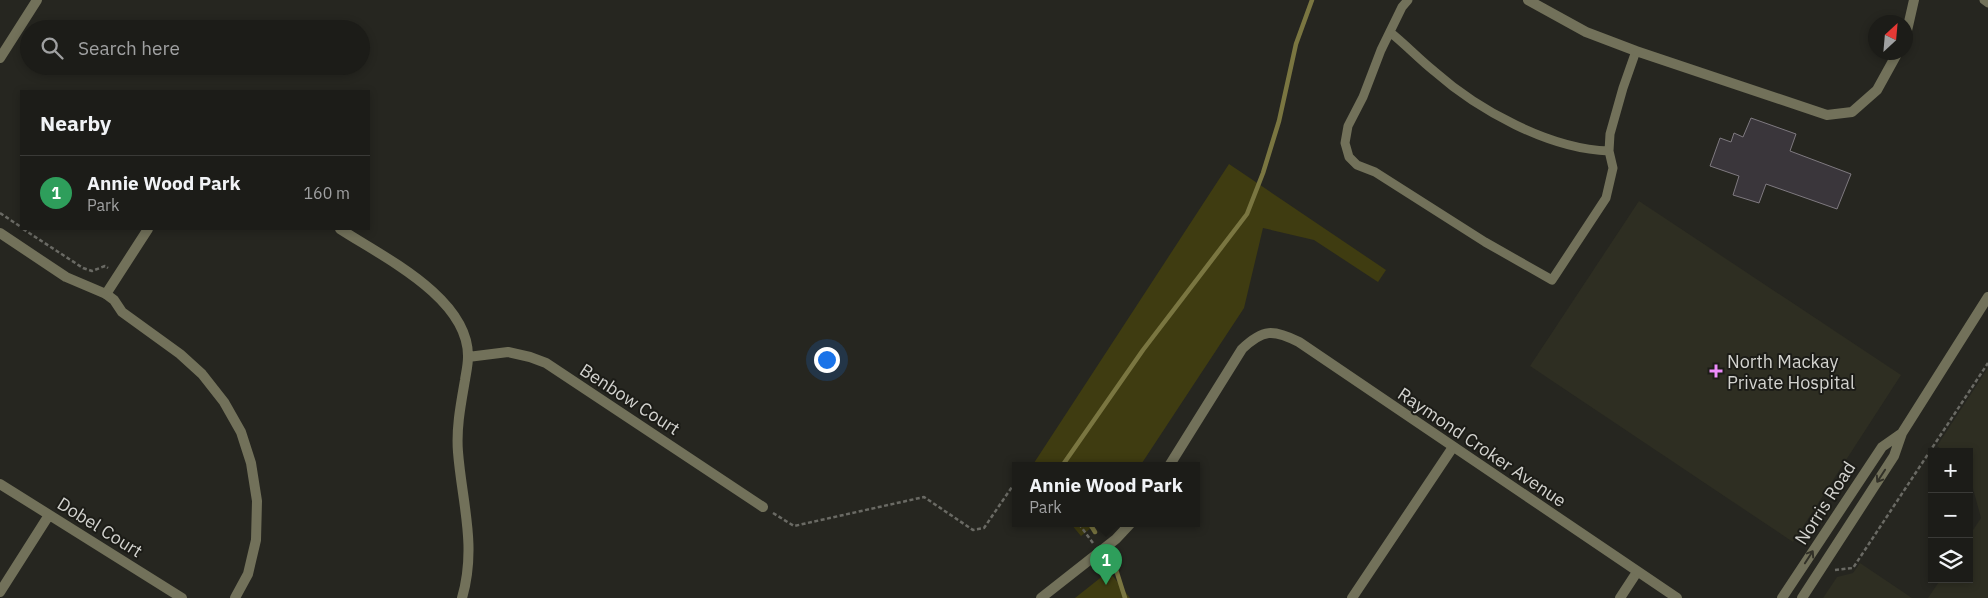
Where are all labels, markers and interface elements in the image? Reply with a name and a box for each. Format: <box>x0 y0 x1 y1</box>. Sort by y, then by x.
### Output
north arrow <box>1868 15 1913 60</box>
search box <box>20 20 370 75</box>
icon: search <box>38 34 66 62</box>
text: Search here <box>78 36 180 60</box>
text: Nearby <box>40 109 111 137</box>
text: Annie Wood Park <box>87 171 240 195</box>
text: 1 <box>51 183 61 203</box>
text: 160 m <box>303 183 350 203</box>
text: Park <box>87 195 119 215</box>
your location <box>814 347 840 373</box>
place label: North Mackay Private Hospital <box>1727 350 1855 394</box>
street label: Benbow Court <box>576 358 684 440</box>
marker: North Mackay Private Hospital <box>1709 364 1723 378</box>
street label: Raymond Croker Avenue <box>1393 382 1571 512</box>
map controls <box>1928 448 1973 583</box>
button: + <box>1928 448 1973 493</box>
street label: Norris Road <box>1790 457 1860 549</box>
popup <box>1012 462 1200 527</box>
one-way arrow <box>1876 469 1886 483</box>
text: Annie Wood Park <box>1029 473 1183 497</box>
street label: Dobel Court <box>53 492 147 562</box>
button: − <box>1928 493 1973 538</box>
text: Park <box>1029 497 1062 517</box>
button: layers <box>1928 538 1973 583</box>
pin: 1 <box>1090 544 1122 585</box>
one-way arrow <box>1804 551 1814 565</box>

